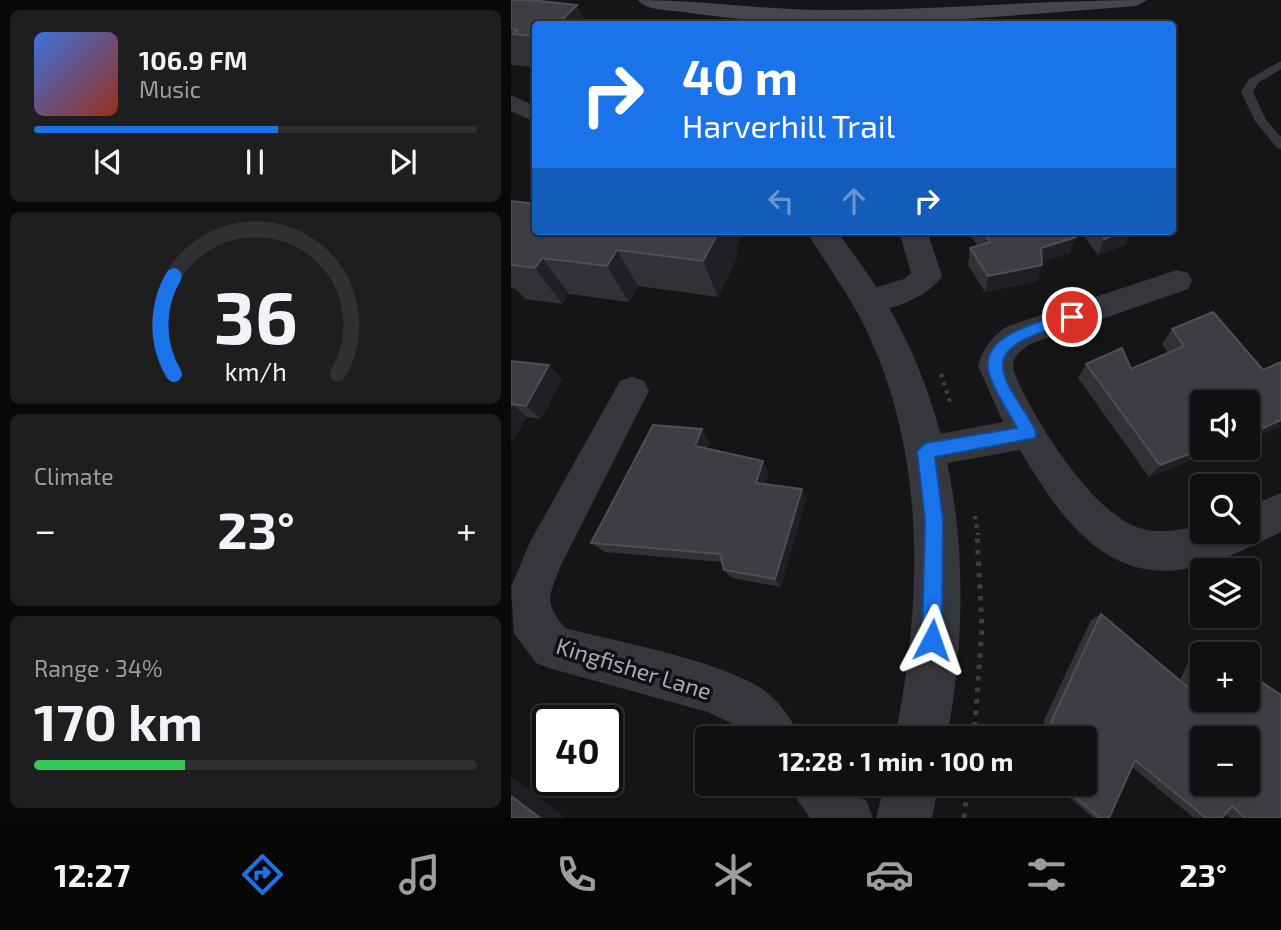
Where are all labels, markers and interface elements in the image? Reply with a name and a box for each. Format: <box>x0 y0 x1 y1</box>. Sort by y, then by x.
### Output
text: 106.9 FM <box>139 44 248 75</box>
text: 40 m <box>682 46 798 105</box>
icon: right <box>567 49 658 140</box>
text: Music <box>139 75 201 103</box>
text: Harverhill Trail <box>682 106 895 144</box>
icon: previous <box>89 143 127 181</box>
icon: pause <box>236 143 274 181</box>
icon: next <box>384 143 422 181</box>
icon: left <box>762 182 800 220</box>
icon: ahead <box>835 182 873 220</box>
icon: right <box>908 182 946 220</box>
text: 36 <box>213 271 298 359</box>
pin <box>1042 287 1102 347</box>
icon: arrive <box>1053 298 1091 336</box>
text: km/h <box>224 356 287 386</box>
map controls <box>1190 390 1260 796</box>
button: sound <box>1190 390 1260 460</box>
text: Climate <box>34 462 114 490</box>
button: search <box>1190 474 1260 544</box>
text: 23° <box>217 497 295 559</box>
text: − <box>34 506 56 552</box>
text: + <box>456 506 477 552</box>
button: layers <box>1190 558 1260 628</box>
position arrow <box>895 603 969 677</box>
street label: Kingfisher Lane <box>553 631 715 705</box>
button: + <box>1190 642 1260 712</box>
text: Range · 34% <box>34 654 162 682</box>
text: 170 km <box>34 689 203 751</box>
speed limit sign: 40 <box>532 705 623 796</box>
button: − <box>1190 726 1260 796</box>
text: 12:28 · 1 min · 100 m <box>779 745 1013 776</box>
icon: directions <box>238 850 287 899</box>
icon: music <box>395 850 444 899</box>
icon: phone <box>552 850 601 899</box>
icon: climate <box>709 850 758 899</box>
icon: car <box>865 850 914 899</box>
icon: filters <box>1022 850 1071 899</box>
text: 12:27 <box>54 855 130 893</box>
text: 23° <box>1179 855 1227 893</box>

